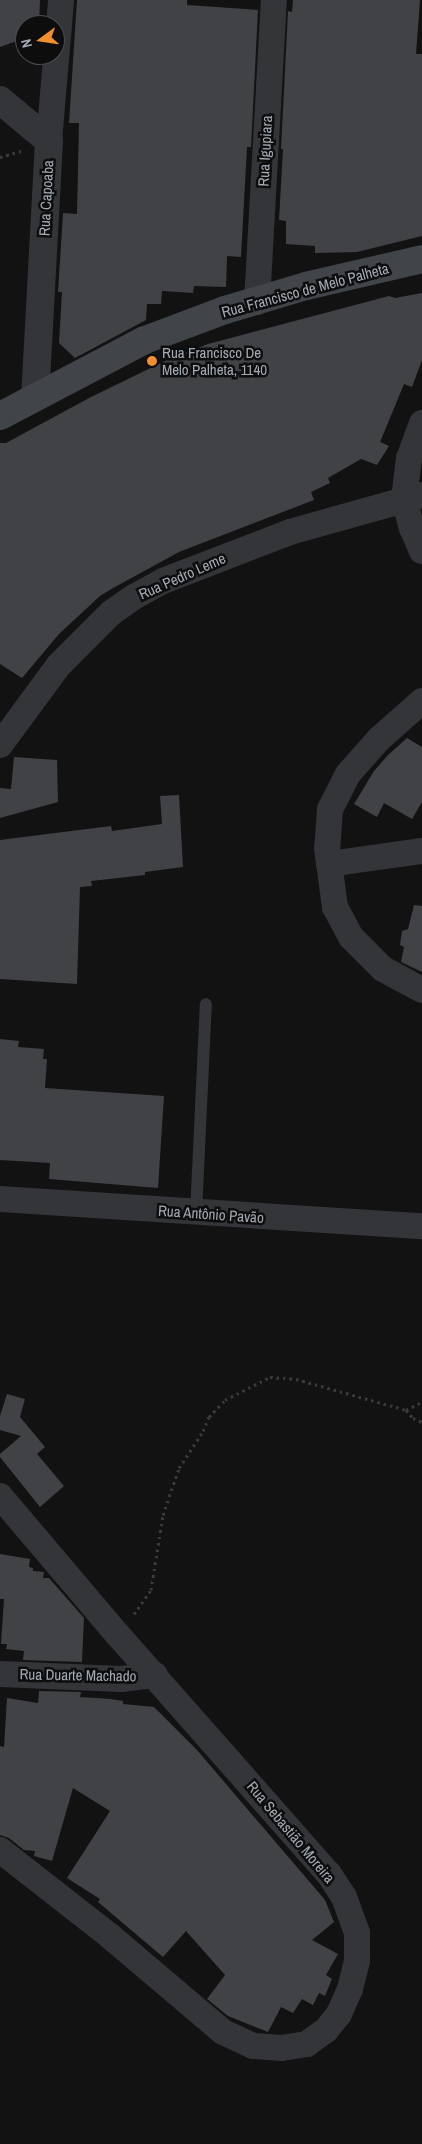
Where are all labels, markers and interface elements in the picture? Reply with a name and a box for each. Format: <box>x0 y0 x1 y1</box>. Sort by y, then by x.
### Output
north arrow <box>15 15 65 65</box>
text: N <box>17 37 36 50</box>
street label: Rua Igupiara <box>254 115 276 187</box>
street label: Rua Capoaba <box>35 160 57 236</box>
street label: Rua Francisco de Melo Palheta <box>219 259 391 321</box>
place label: Rua Francisco De Melo Palheta, 1140 <box>162 343 267 378</box>
marker: Rua Francisco De Melo Palheta, 1140 <box>146 355 158 367</box>
street label: Rua Pedro Leme <box>136 549 228 603</box>
street label: Rua Antônio Pavão <box>157 1201 265 1227</box>
street label: Rua Duarte Machado <box>19 1665 137 1685</box>
street label: Rua Sebastião Moreira <box>243 1778 339 1886</box>

